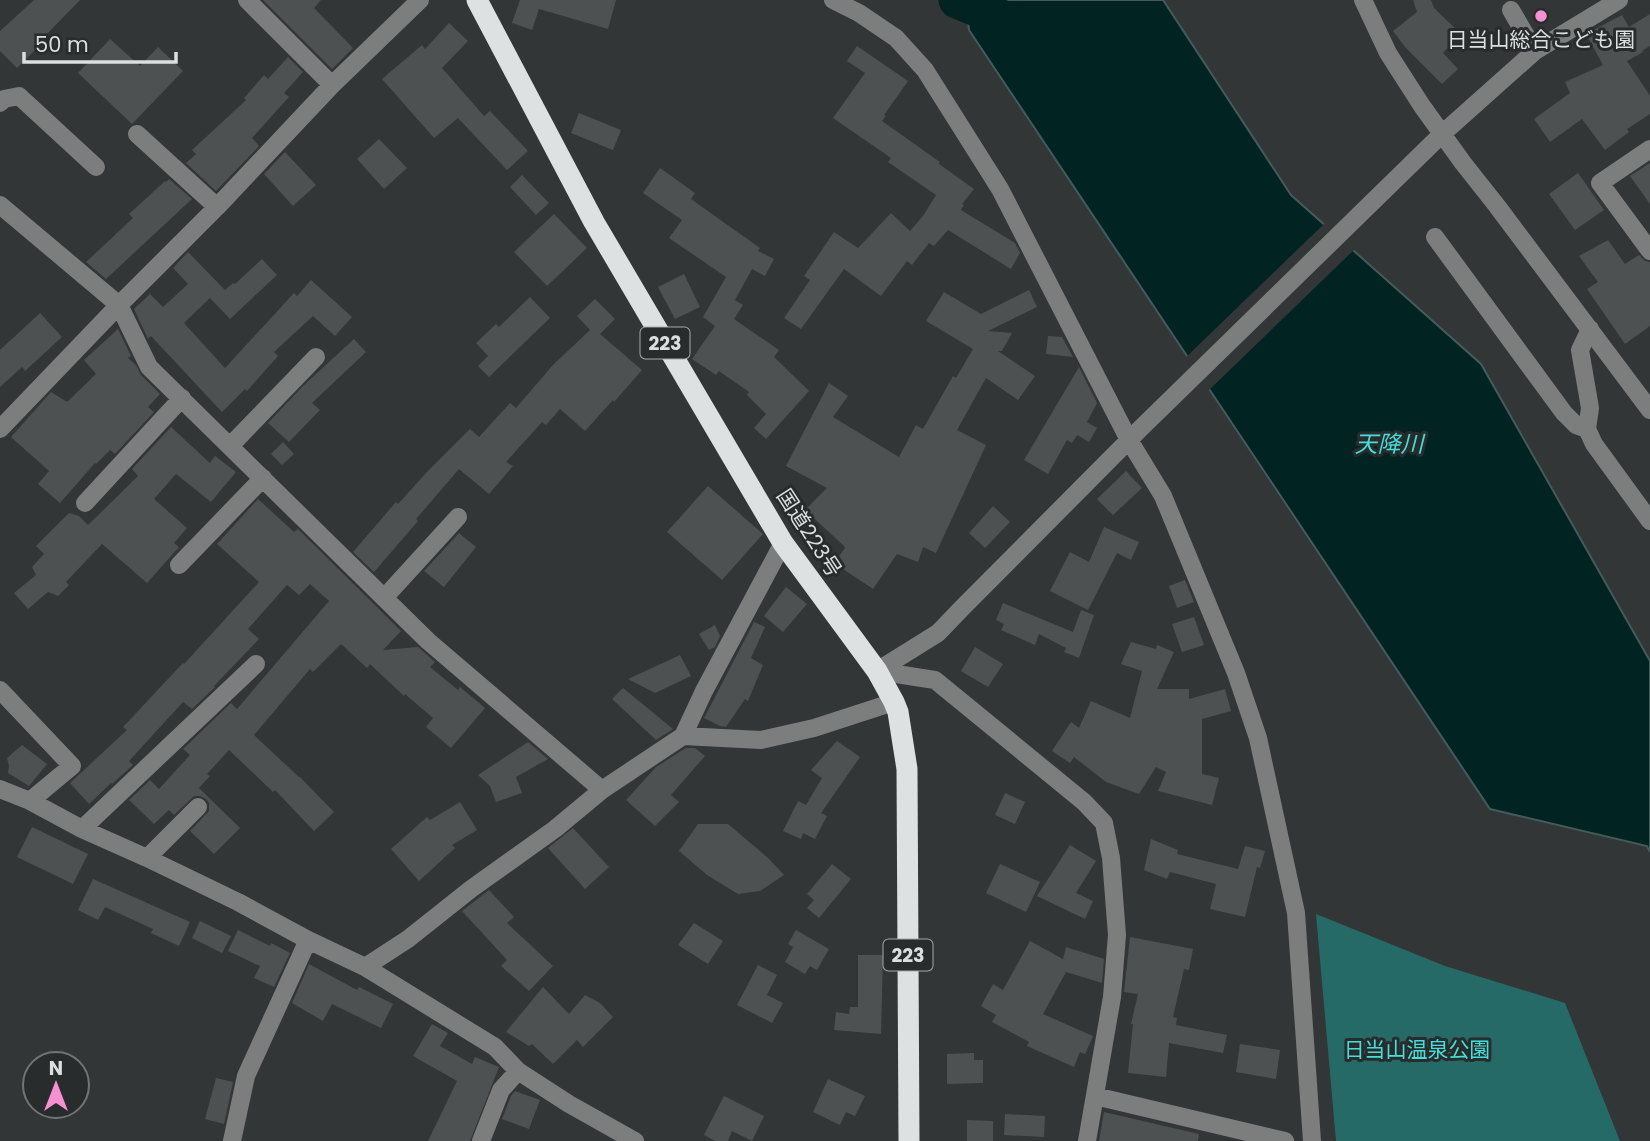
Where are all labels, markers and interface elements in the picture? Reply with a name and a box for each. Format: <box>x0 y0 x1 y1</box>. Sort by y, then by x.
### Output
marker: 日当山総合こども園 <box>1533 8 1549 24</box>
scale bar <box>24 21 177 65</box>
place label: 日当山総合こども園 <box>1447 25 1636 54</box>
text: 50 m <box>35 30 89 59</box>
road number: 223 <box>640 328 690 358</box>
water label: 天降川 <box>1355 428 1427 460</box>
street label: 国道223号 <box>770 483 849 582</box>
road number: 223 <box>884 939 932 970</box>
park label: 日当山温泉公園 <box>1344 1035 1491 1064</box>
north arrow <box>21 1050 91 1120</box>
text: N <box>49 1055 63 1082</box>

